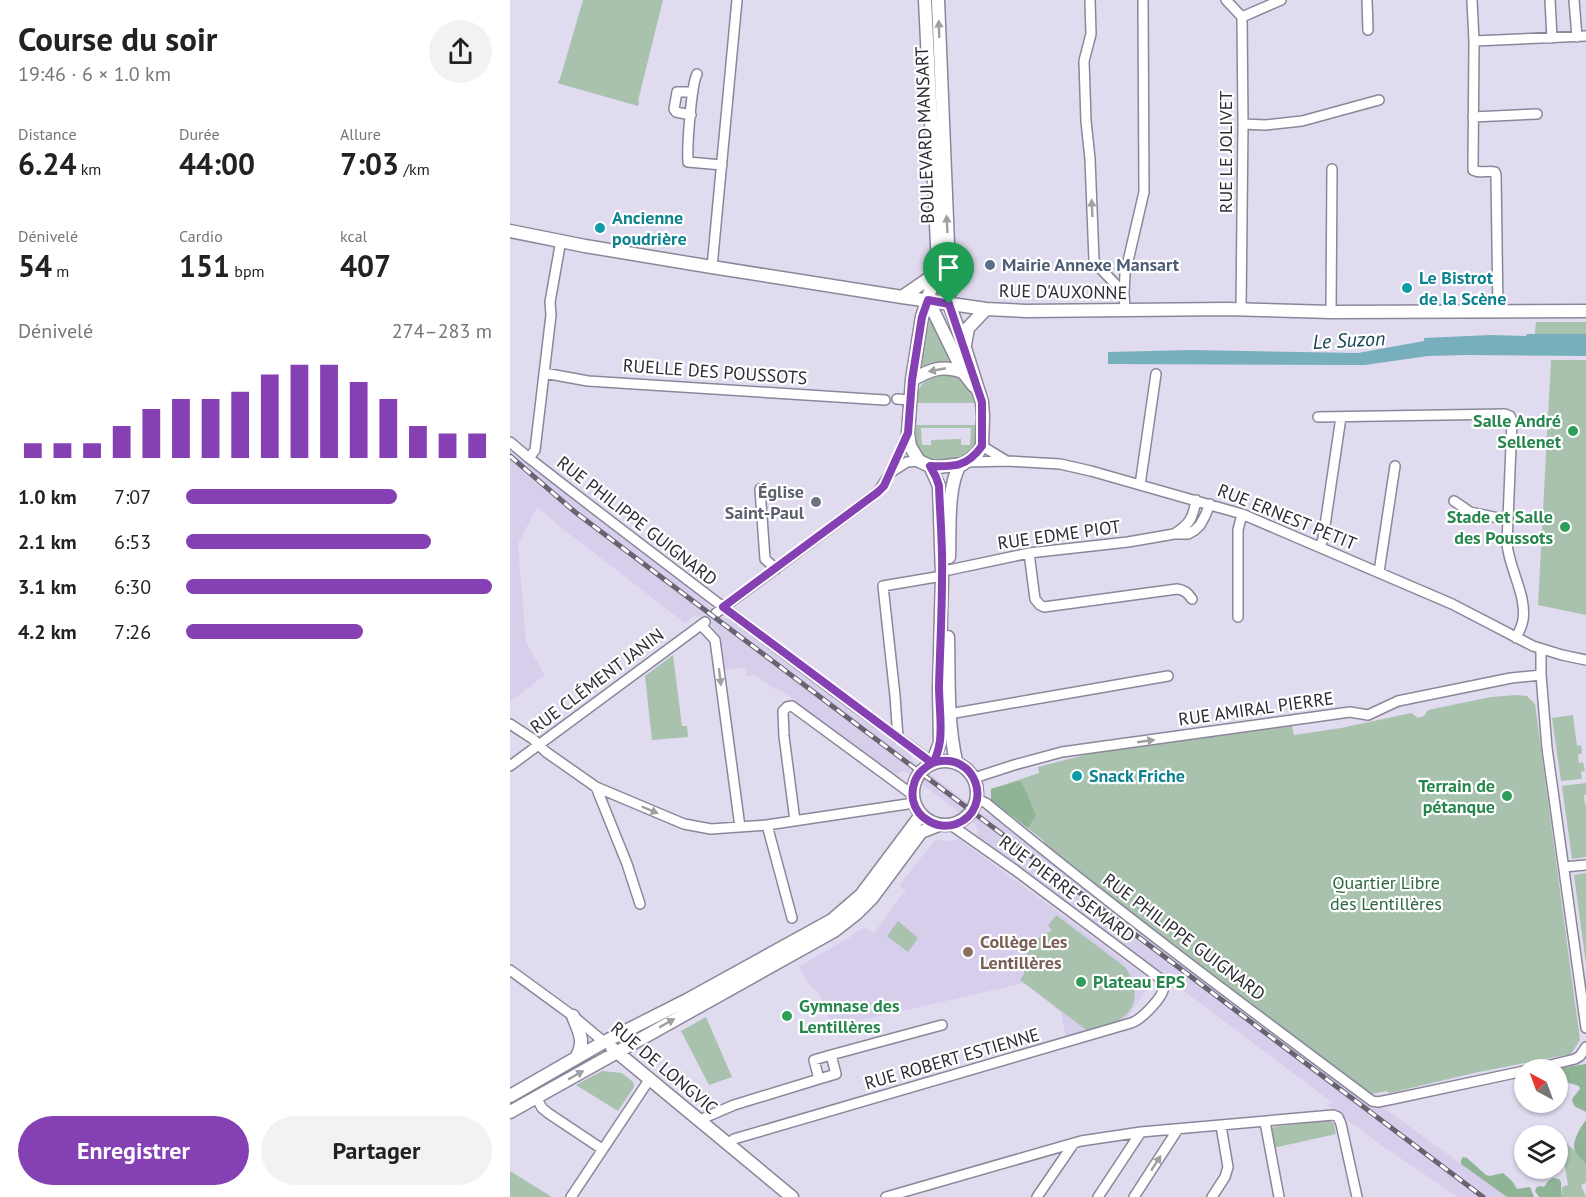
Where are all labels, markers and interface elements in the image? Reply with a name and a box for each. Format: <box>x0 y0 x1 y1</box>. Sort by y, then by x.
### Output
text: Course du soir <box>18 17 217 60</box>
button: share <box>429 20 492 83</box>
one-way arrow <box>934 20 944 39</box>
street label: BOULEVARD MANSART <box>910 46 939 224</box>
text: 19:46 · 6 × 1.0 km <box>18 61 171 87</box>
street label: RUE LE JOLIVET <box>1214 91 1237 213</box>
text: Distance <box>18 124 77 144</box>
text: Durée <box>179 124 220 144</box>
text: Allure <box>340 124 381 144</box>
text: 6.24 <box>18 144 76 183</box>
text: 44:00 <box>179 144 255 183</box>
text: 7:03 <box>340 144 399 183</box>
text: km <box>76 159 101 179</box>
text: /km <box>399 159 430 179</box>
one-way arrow <box>1087 198 1096 217</box>
place label: Ancienne poudrière <box>612 206 687 250</box>
one-way arrow <box>942 215 951 234</box>
marker: Ancienne poudrière <box>593 221 607 235</box>
text: Dénivelé <box>18 226 78 246</box>
text: Cardio <box>179 226 223 246</box>
text: kcal <box>340 226 367 246</box>
pin <box>923 242 974 304</box>
text: 54 <box>18 246 52 285</box>
text: 151 <box>179 246 230 285</box>
text: 407 <box>340 246 391 285</box>
icon: arrive <box>932 251 965 284</box>
place label: Mairie Annexe Mansart <box>1002 253 1180 276</box>
marker: Mairie Annexe Mansart <box>983 258 997 272</box>
text: m <box>52 261 69 281</box>
text: bpm <box>230 261 265 281</box>
place label: Le Bistrot de la Scène <box>1419 266 1506 310</box>
street label: RUE D'AUXONNE <box>999 279 1127 304</box>
marker: Le Bistrot de la Scène <box>1400 281 1414 295</box>
text: Dénivelé <box>18 318 93 344</box>
text: 274–283 m <box>392 318 492 344</box>
water label: Le Suzon <box>1312 325 1386 355</box>
street label: RUELLE DES POUSSOTS <box>622 354 808 389</box>
one-way arrow <box>927 366 946 375</box>
place label: Salle André Sellenet <box>1473 409 1562 453</box>
marker: Salle André Sellenet <box>1566 424 1580 438</box>
street label: RUE PHILIPPE GUIGNARD <box>552 451 722 590</box>
street label: RUE ERNEST PETIT <box>1214 478 1360 555</box>
place label: Église Saint-Paul <box>725 480 805 524</box>
text: 1.0 km <box>18 484 77 510</box>
text: 7:07 <box>114 484 151 510</box>
marker: Église Saint-Paul <box>809 495 823 509</box>
place label: Stade et Salle des Poussots <box>1447 505 1553 549</box>
street label: RUE EDME PIOT <box>996 515 1122 555</box>
marker: Stade et Salle des Poussots <box>1558 520 1572 534</box>
text: 2.1 km <box>18 529 77 555</box>
text: 6:53 <box>114 529 151 555</box>
text: 3.1 km <box>18 574 77 600</box>
text: 6:30 <box>114 574 151 600</box>
text: 4.2 km <box>18 619 77 645</box>
text: 7:26 <box>114 619 151 645</box>
street label: RUE CLÉMENT JANIN <box>525 623 668 738</box>
one-way arrow <box>716 668 725 687</box>
street label: RUE AMIRAL PIERRE <box>1177 686 1335 731</box>
one-way arrow <box>1136 736 1155 745</box>
place label: Snack Friche <box>1089 764 1185 787</box>
marker: Snack Friche <box>1070 769 1084 783</box>
place label: Terrain de pétanque <box>1418 774 1495 818</box>
marker: Terrain de pétanque <box>1500 789 1514 803</box>
one-way arrow <box>641 805 659 815</box>
street label: RUE PIERRE SEMARD <box>995 830 1140 947</box>
street label: RUE PHILIPPE GUIGNARD <box>1098 868 1270 1005</box>
park label: Quartier Libre des Lentillères <box>1330 871 1442 915</box>
place label: Collège Les Lentillères <box>980 930 1068 974</box>
marker: Collège Les Lentillères <box>961 945 975 959</box>
place label: Plateau EPS <box>1093 970 1185 993</box>
marker: Plateau EPS <box>1074 975 1088 989</box>
place label: Gymnase des Lentillères <box>799 994 900 1038</box>
marker: Gymnase des Lentillères <box>780 1009 794 1023</box>
street label: RUE DE LONGVIC <box>606 1016 722 1119</box>
one-way arrow <box>659 1018 675 1029</box>
street label: RUE ROBERT ESTIENNE <box>862 1023 1042 1095</box>
north arrow <box>1514 1059 1568 1113</box>
map controls <box>1514 1059 1568 1179</box>
one-way arrow <box>568 1069 584 1080</box>
button: Enregistrer <box>18 1116 249 1185</box>
button: Partager <box>261 1116 492 1185</box>
button: layers <box>1514 1125 1568 1179</box>
one-way arrow <box>1150 1155 1161 1171</box>

